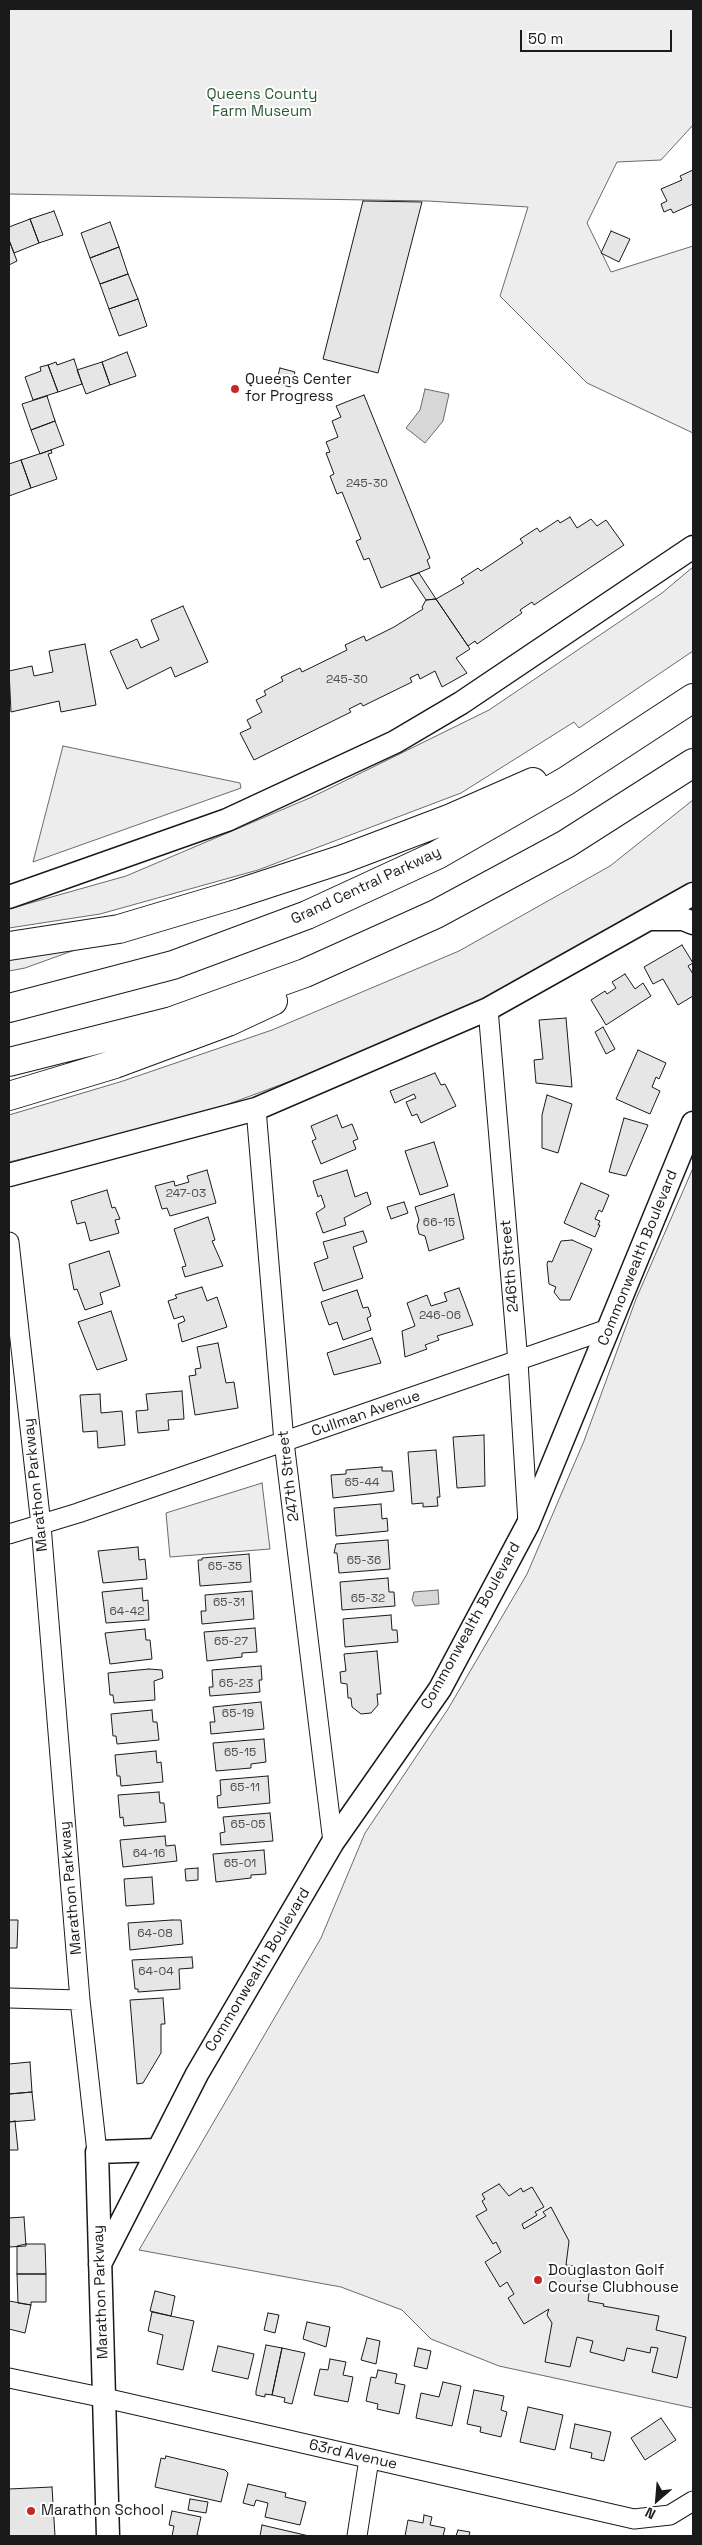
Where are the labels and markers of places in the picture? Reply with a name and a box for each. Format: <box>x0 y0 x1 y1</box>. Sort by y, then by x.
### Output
place label: Queens Center for Progress <box>245 371 352 406</box>
marker: Queens Center for Progress <box>229 383 241 395</box>
place label: Douglaston Golf Course Clubhouse <box>548 2262 679 2297</box>
marker: Douglaston Golf Course Clubhouse <box>532 2274 544 2286</box>
place label: Marathon School <box>41 2502 164 2520</box>
marker: Marathon School <box>25 2505 37 2517</box>

